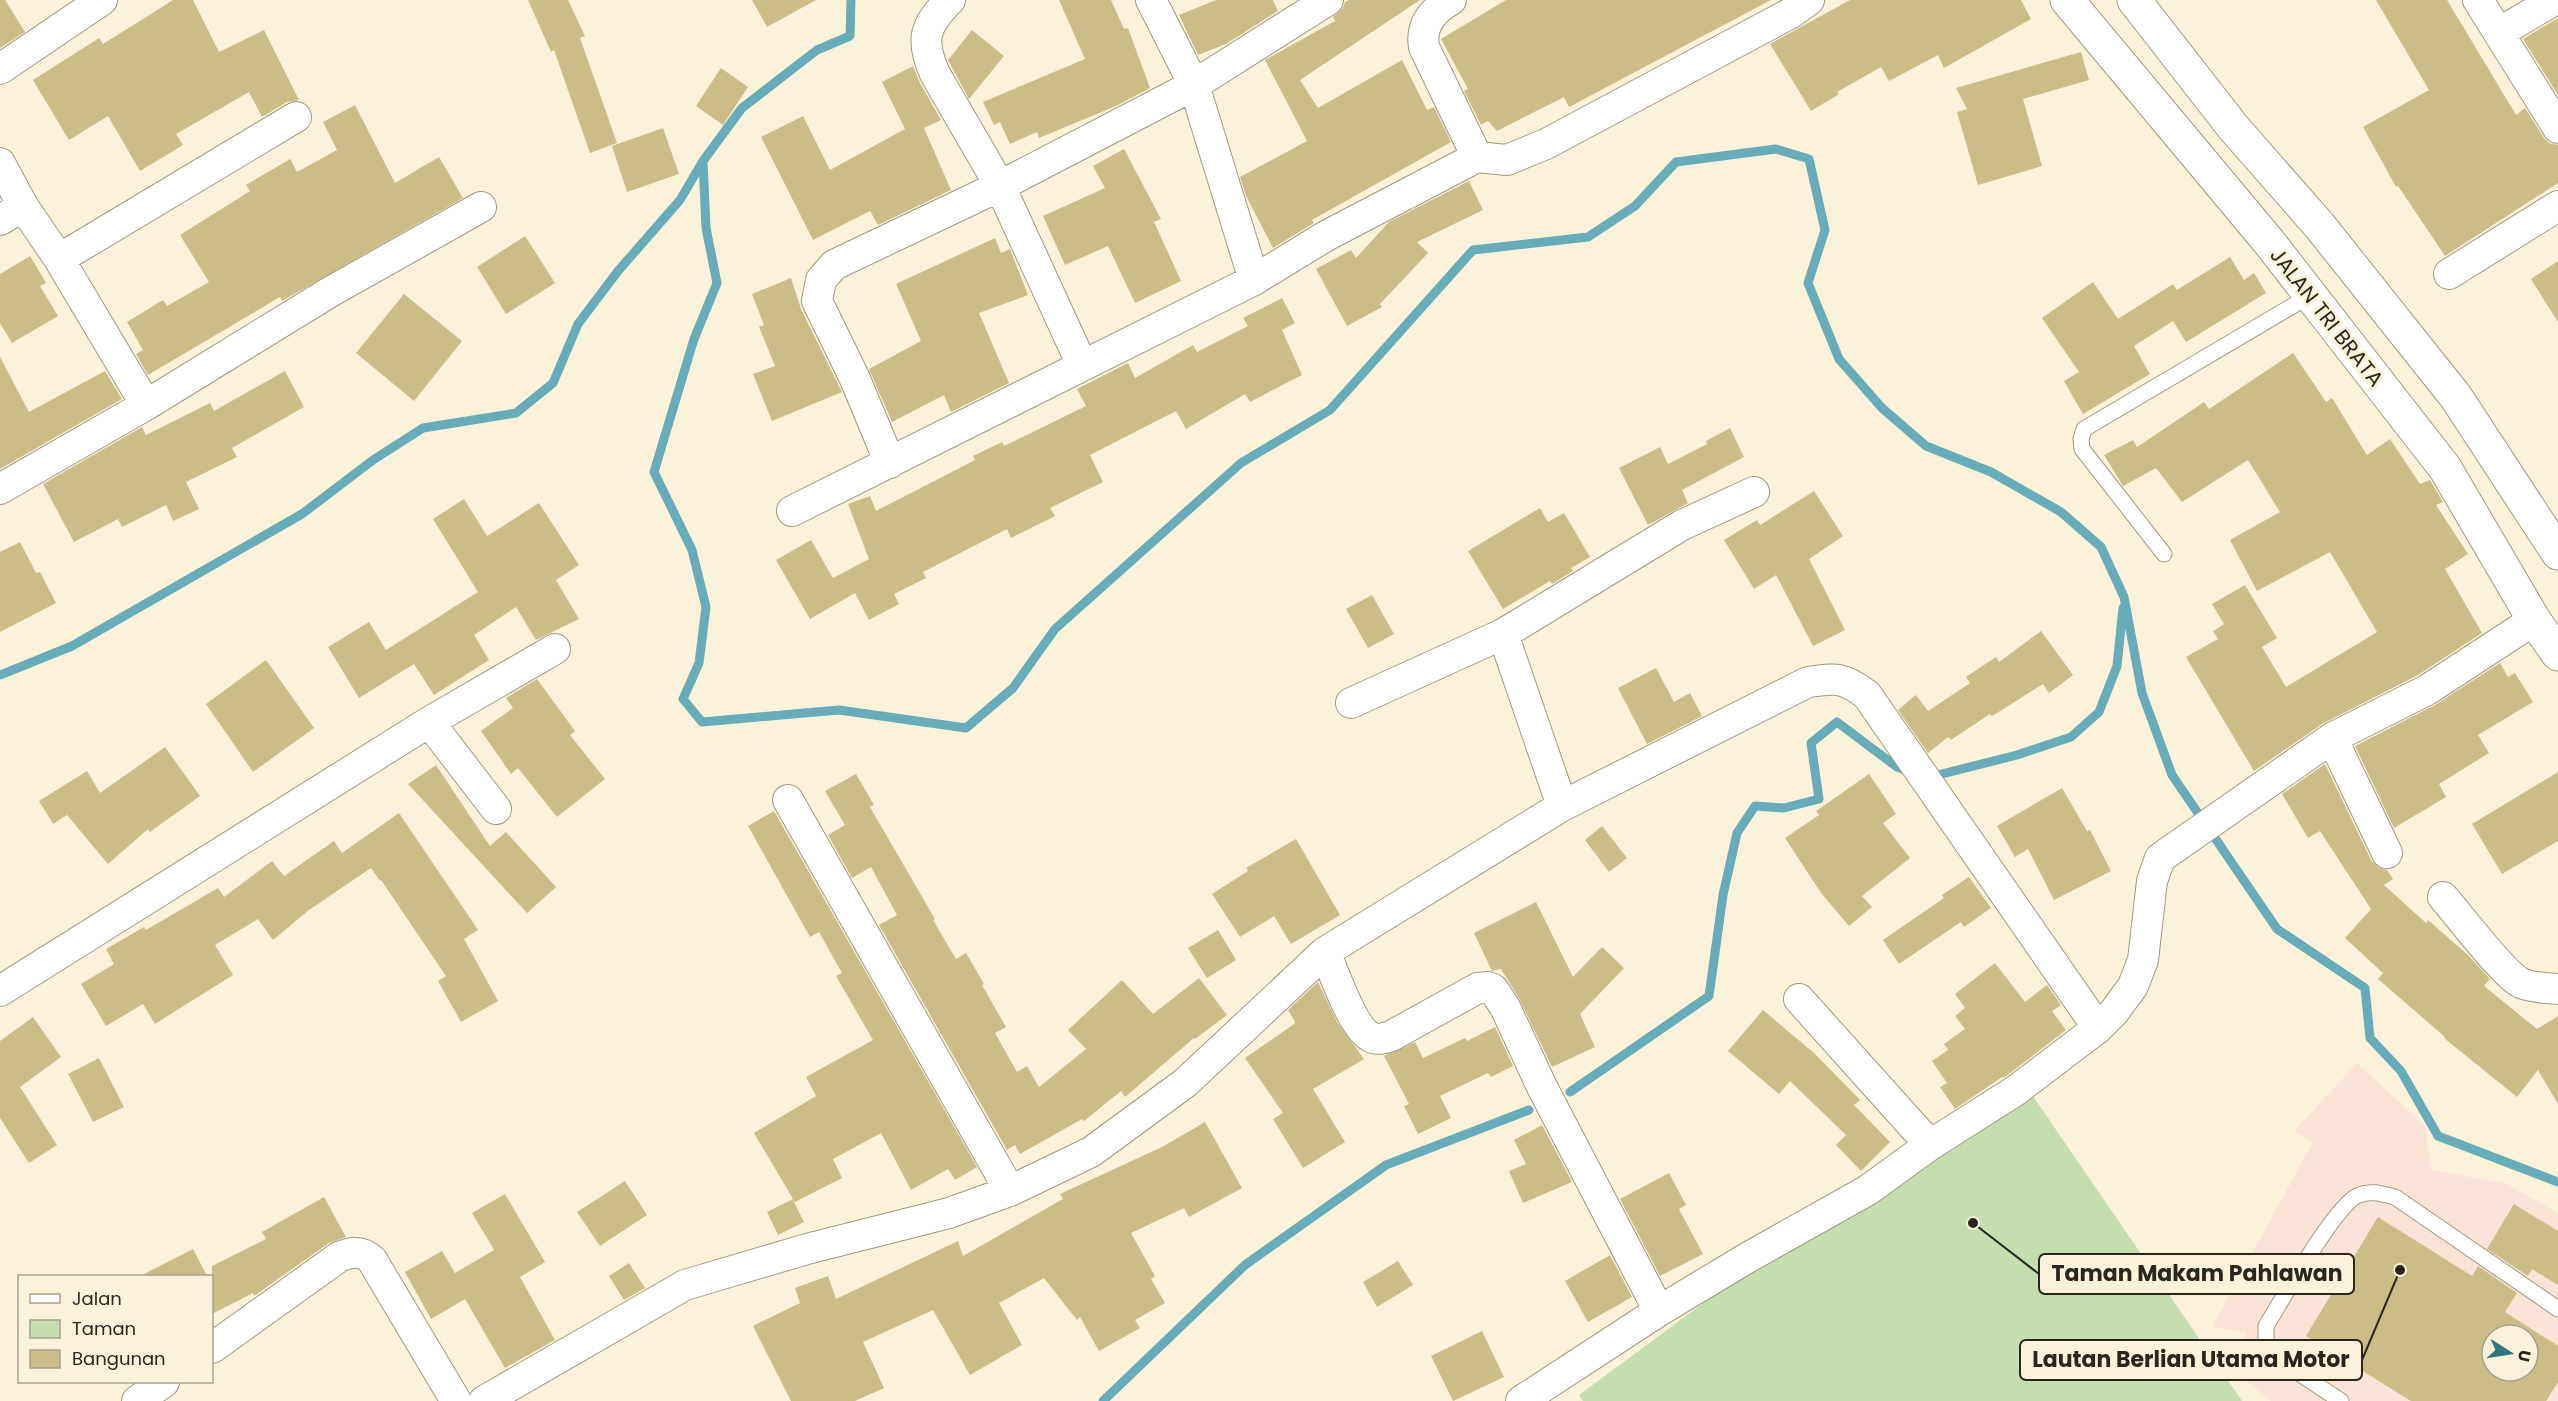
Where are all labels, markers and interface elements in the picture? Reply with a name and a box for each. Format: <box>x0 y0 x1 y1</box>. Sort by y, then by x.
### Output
street label: JALAN TRI BRATA <box>2264 241 2390 393</box>
callout: Taman Makam Pahlawan <box>2039 1254 2354 1294</box>
text: Taman Makam Pahlawan <box>2051 1258 2343 1289</box>
legend <box>18 1275 213 1383</box>
text: Jalan <box>72 1286 122 1311</box>
text: Taman <box>72 1316 136 1341</box>
north arrow <box>2480 1323 2540 1383</box>
callout: Lautan Berlian Utama Motor <box>2020 1340 2362 1380</box>
text: Lautan Berlian Utama Motor <box>2032 1344 2350 1375</box>
text: Bangunan <box>72 1346 166 1371</box>
text: U <box>2512 1348 2537 1364</box>

